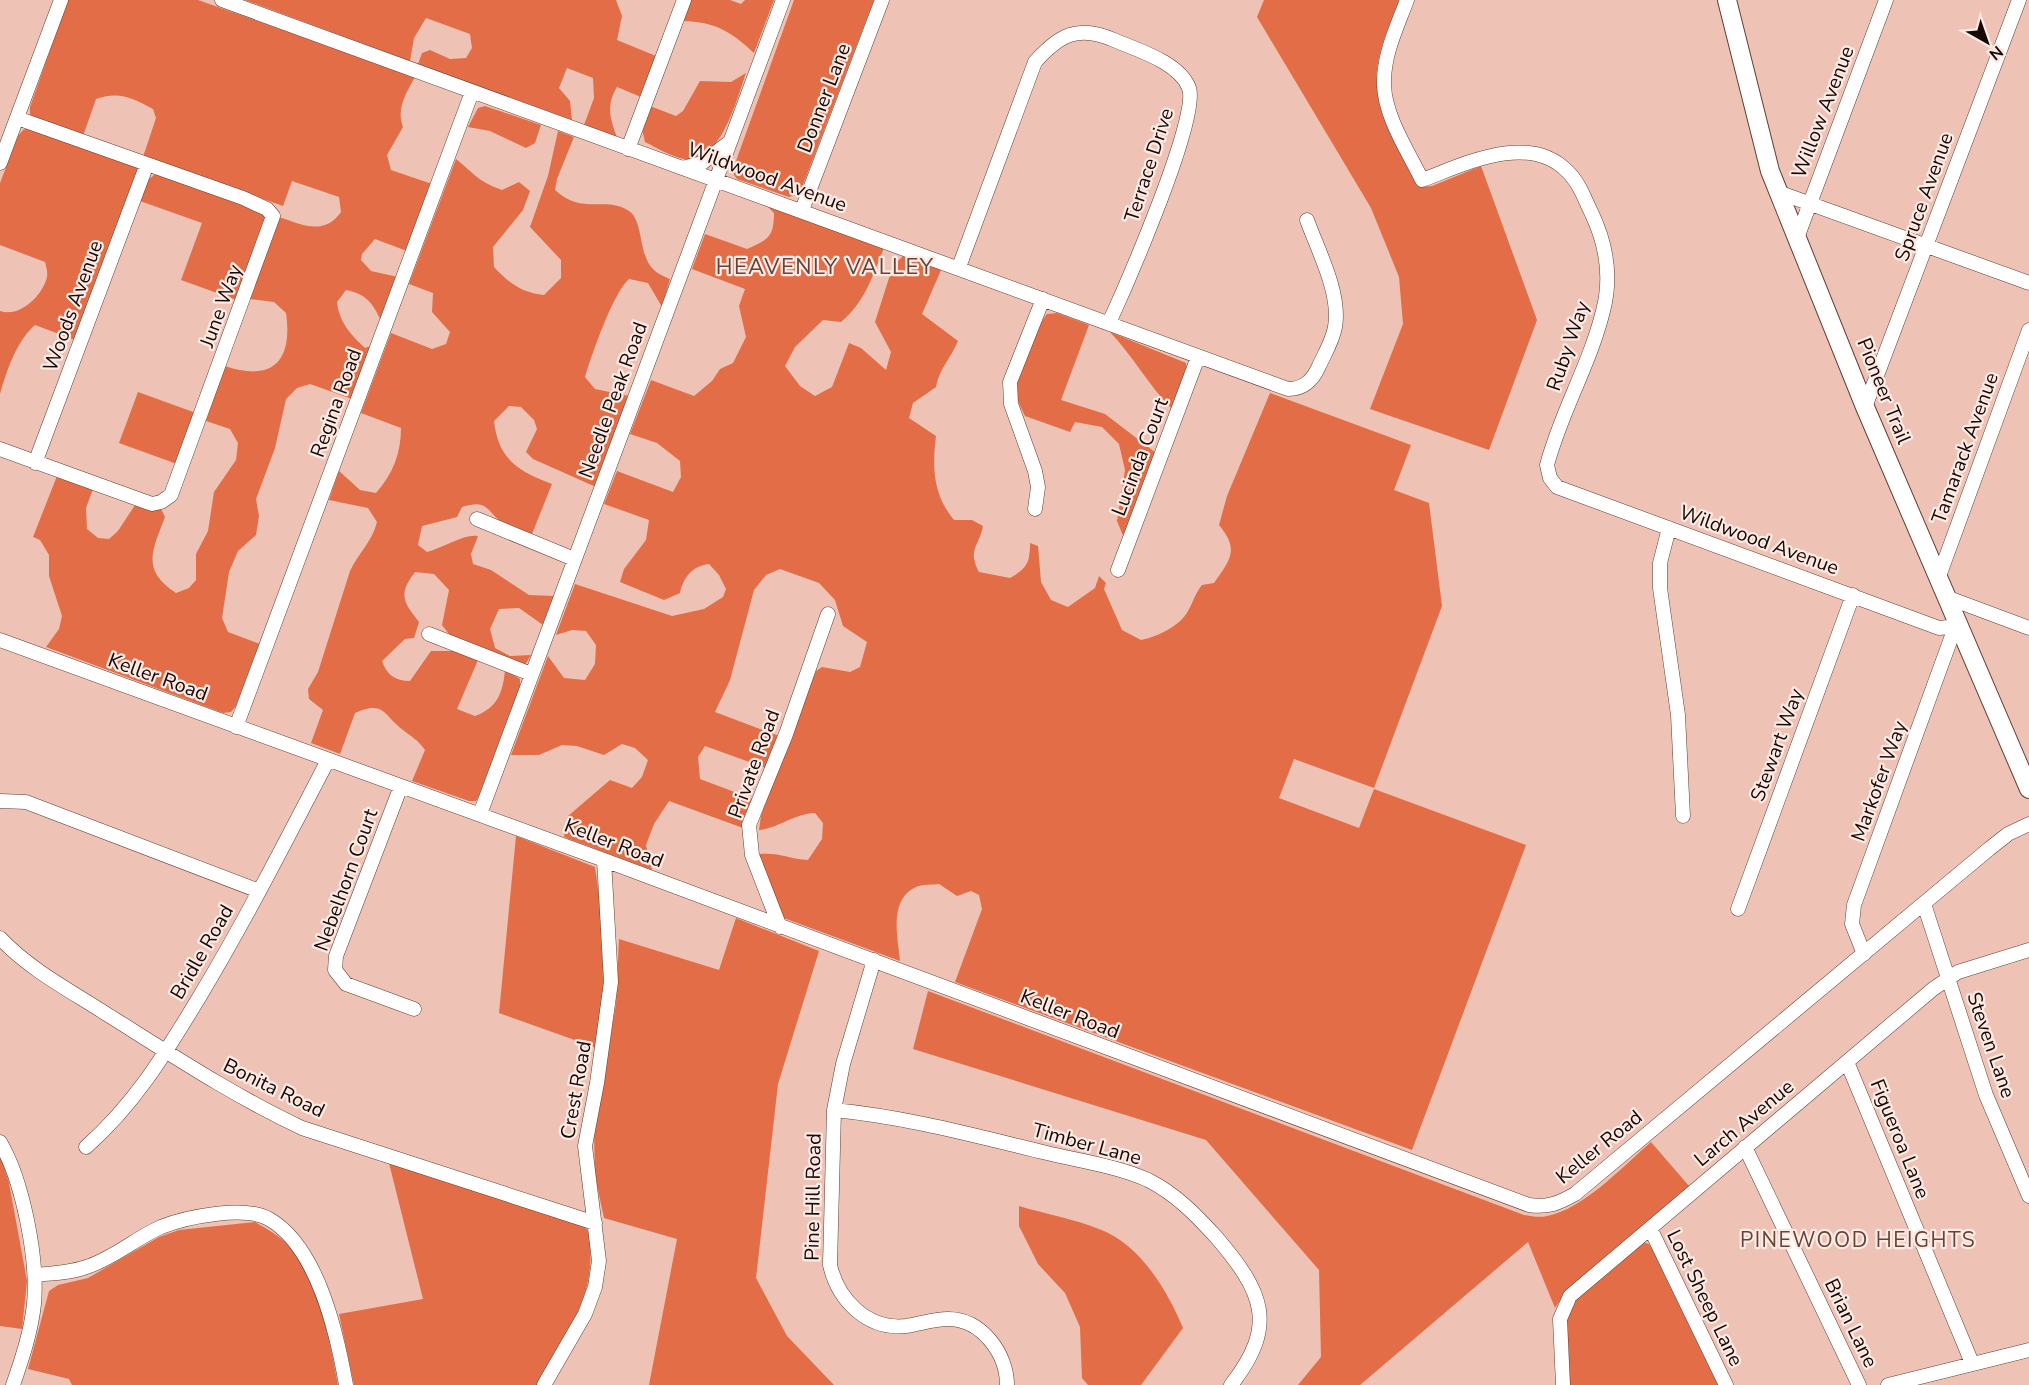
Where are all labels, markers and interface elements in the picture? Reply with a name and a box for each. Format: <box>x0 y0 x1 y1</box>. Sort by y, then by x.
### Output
north arrow <box>1957 12 2017 72</box>
street label: Donner Lane <box>791 39 857 157</box>
text: N <box>1984 40 2008 65</box>
street label: Willow Avenue <box>1785 42 1861 182</box>
street label: Terrace Drive <box>1118 105 1180 225</box>
street label: Spruce Avenue <box>1888 129 1960 265</box>
street label: Wildwood Avenue <box>683 136 851 218</box>
street label: Woods Avenue <box>37 237 109 375</box>
district label: HEAVENLY VALLEY <box>716 252 934 282</box>
street label: June Way <box>193 260 249 352</box>
street label: Ruby Way <box>1540 297 1596 394</box>
street label: Needle Peak Road <box>572 318 654 482</box>
street label: Pioneer Trail <box>1850 334 1918 448</box>
street label: Regina Road <box>304 345 368 461</box>
street label: Tamarack Avenue <box>1925 369 2005 527</box>
street label: Lucinda Court <box>1105 393 1175 520</box>
street label: Wildwood Avenue <box>1675 499 1843 581</box>
street label: Keller Road <box>104 647 212 707</box>
street label: Stewart Way <box>1744 684 1810 805</box>
street label: Private Road <box>722 706 786 822</box>
street label: Markofer Way <box>1845 716 1914 845</box>
street label: Nebelhorn Court <box>308 804 385 955</box>
street label: Keller Road <box>561 812 667 874</box>
street label: Bridle Road <box>164 900 240 1004</box>
street label: Keller Road <box>1017 983 1123 1045</box>
street label: Steven Lane <box>1960 988 2022 1102</box>
street label: Crest Road <box>554 1039 598 1141</box>
street label: Bonita Road <box>219 1052 329 1124</box>
street label: Larch Avenue <box>1688 1073 1800 1173</box>
street label: Figueroa Lane <box>1864 1075 1936 1203</box>
street label: Keller Road <box>1550 1104 1648 1190</box>
street label: Timber Lane <box>1029 1116 1145 1172</box>
street label: Pine Hill Road <box>798 1133 828 1261</box>
street label: Lost Sheep Lane <box>1660 1225 1750 1371</box>
district label: PINEWOOD HEIGHTS <box>1740 1226 1976 1254</box>
street label: Brian Lane <box>1818 1274 1884 1372</box>

